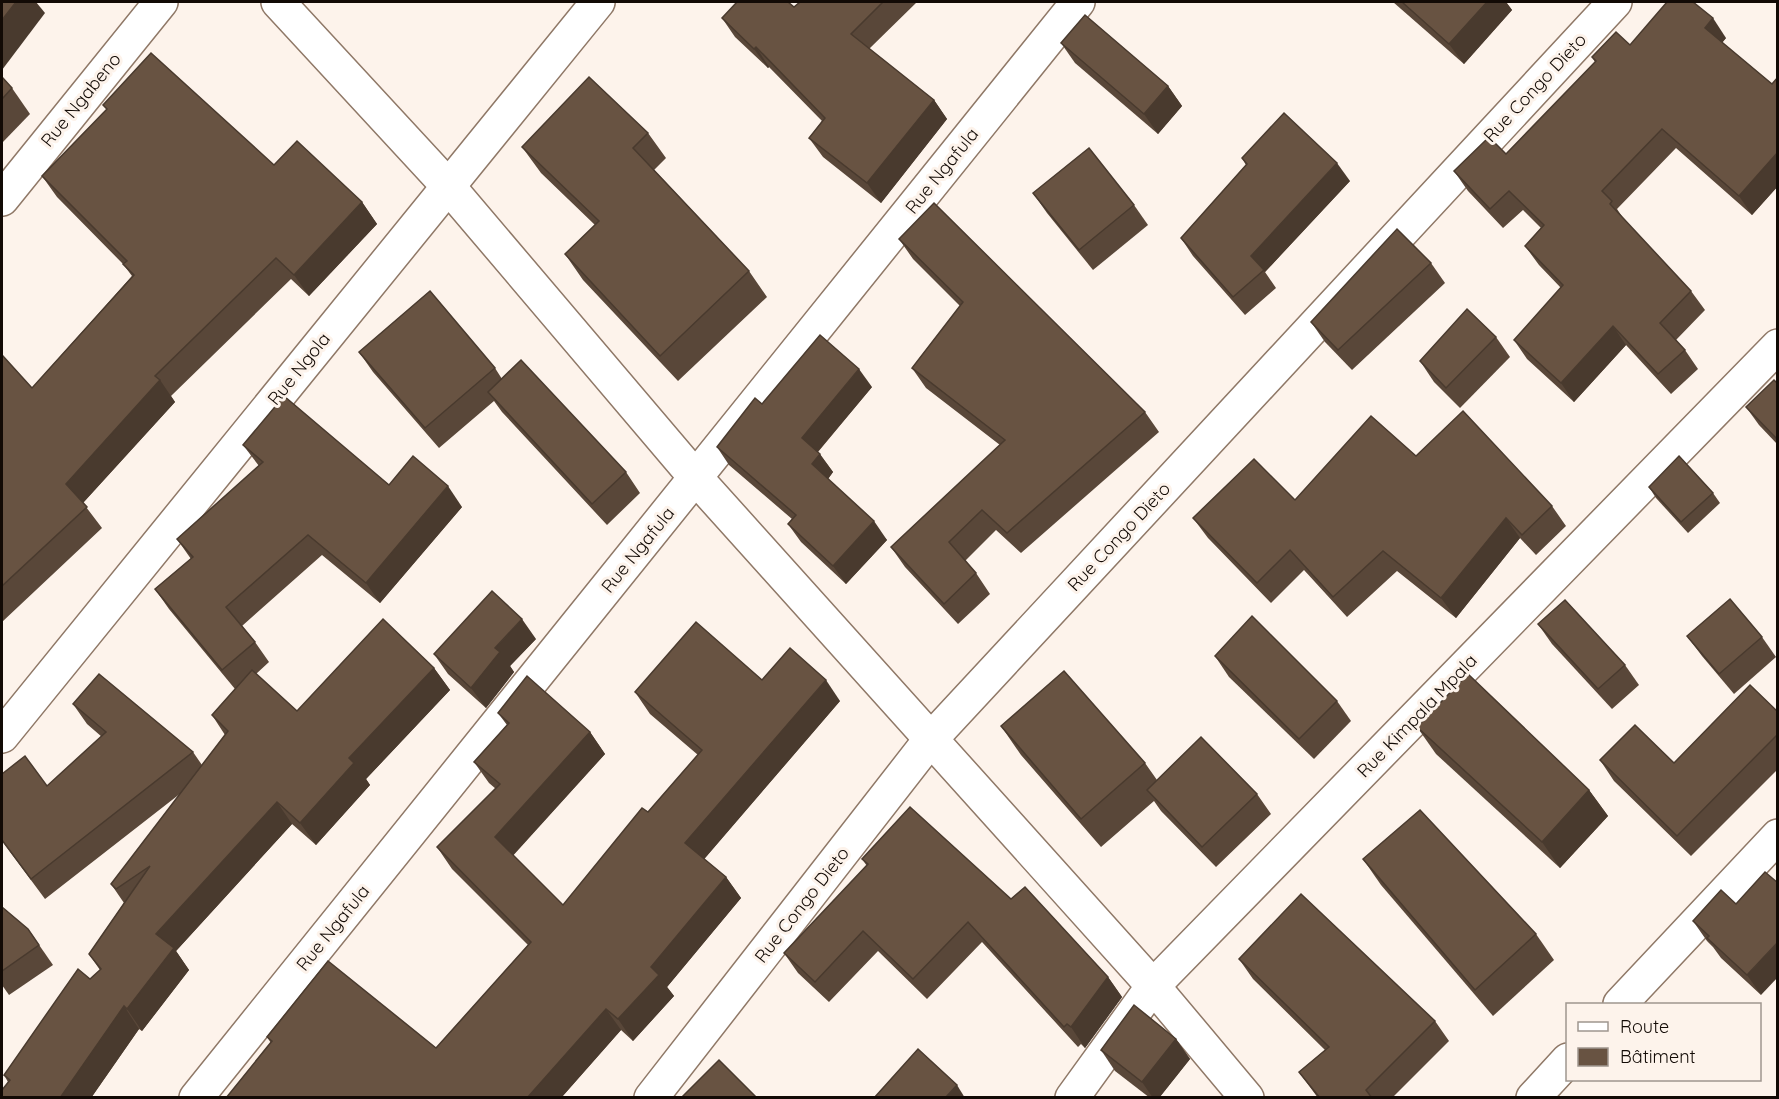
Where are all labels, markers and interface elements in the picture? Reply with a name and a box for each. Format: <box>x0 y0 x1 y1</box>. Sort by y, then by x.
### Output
street label: Rue Congo Dieto <box>1478 28 1591 147</box>
street label: Rue Ngabeno <box>36 48 126 151</box>
street label: Rue Ngafula <box>900 123 983 218</box>
street label: Rue Ngola <box>262 328 335 410</box>
street label: Rue Congo Dieto <box>1062 477 1175 596</box>
street label: Rue Ngafula <box>596 502 679 597</box>
street label: Rue Kimpala Mpala <box>1352 649 1482 782</box>
street label: Rue Congo Dieto <box>749 842 854 967</box>
street label: Rue Ngafula <box>291 880 374 975</box>
legend <box>1566 1003 1761 1081</box>
text: Route <box>1620 1015 1669 1038</box>
text: Bâtiment <box>1620 1045 1696 1068</box>

